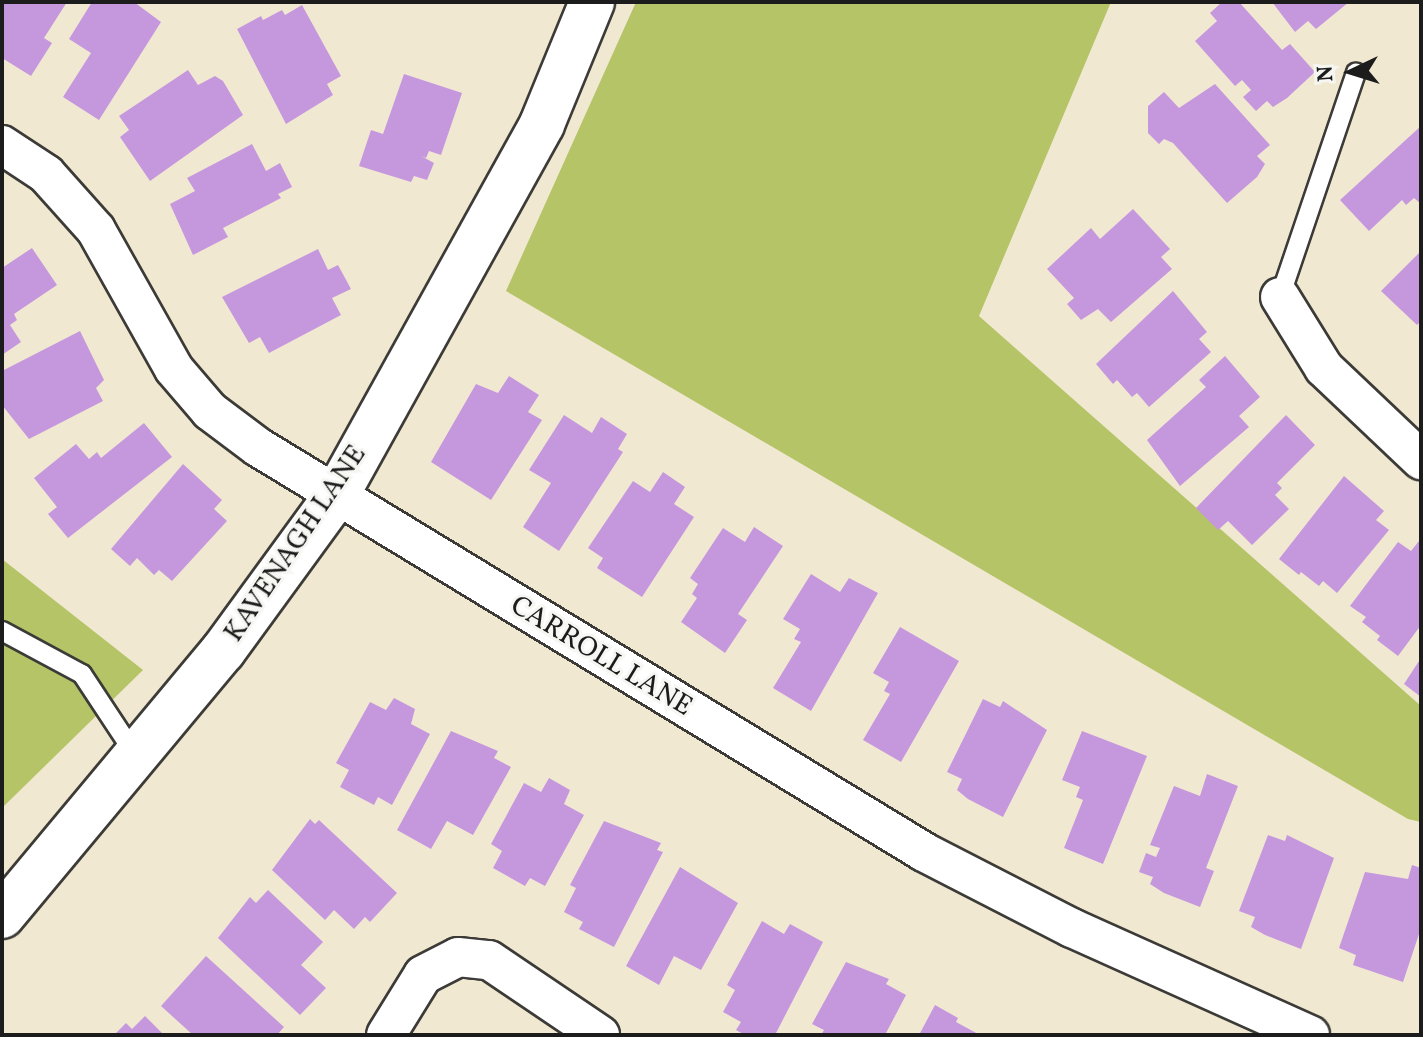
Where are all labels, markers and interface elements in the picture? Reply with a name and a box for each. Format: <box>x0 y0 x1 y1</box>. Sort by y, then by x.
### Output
north arrow <box>1311 32 1391 112</box>
text: N <box>1311 65 1343 83</box>
street label: KAVENAGH LANE <box>218 439 374 649</box>
street label: CARROLL LANE <box>504 590 698 724</box>

